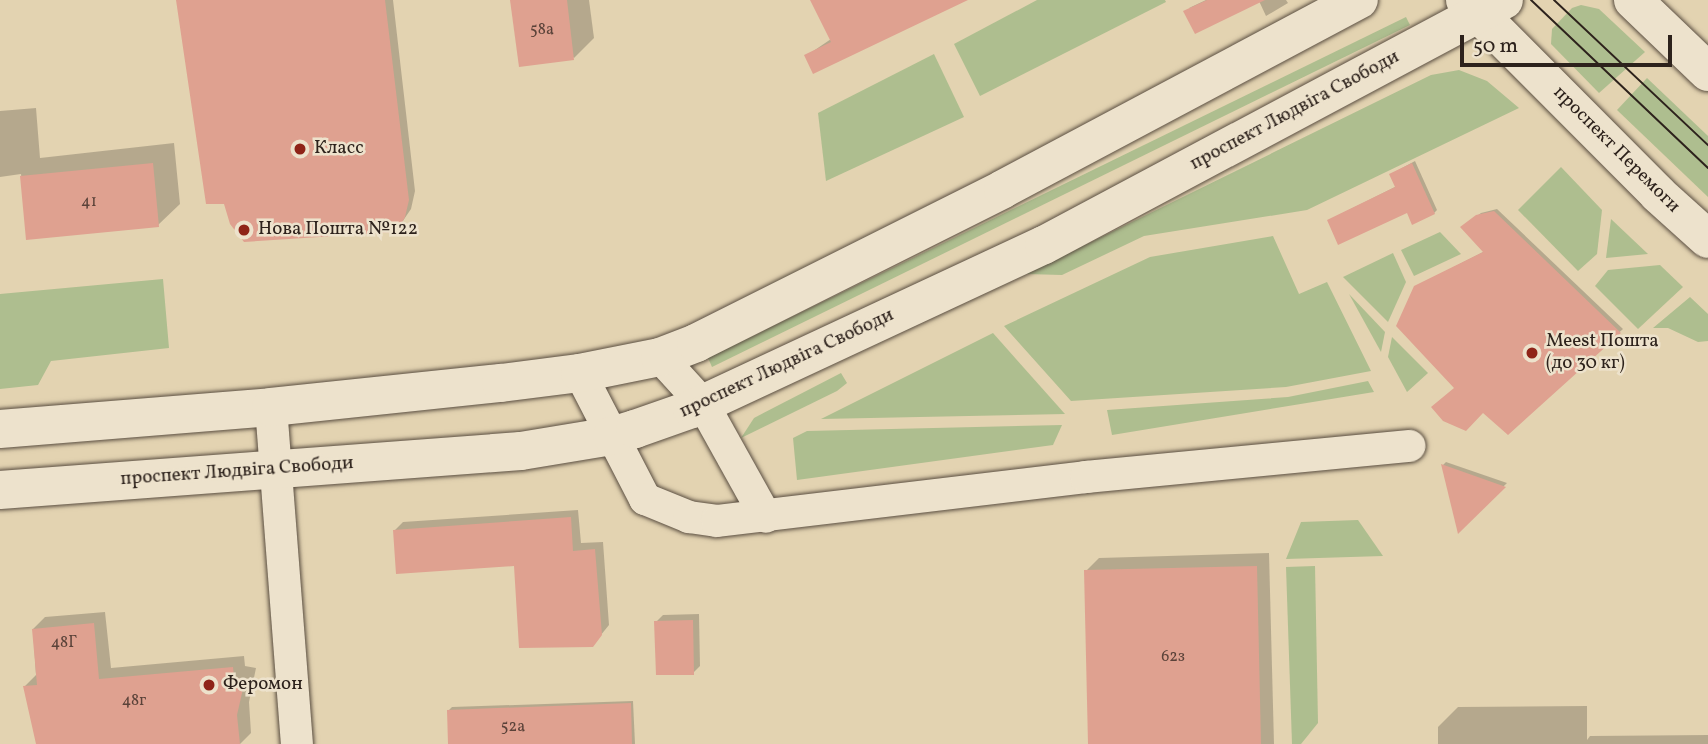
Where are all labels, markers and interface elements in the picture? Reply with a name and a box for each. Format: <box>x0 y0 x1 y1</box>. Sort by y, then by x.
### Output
house number: 58а <box>530 20 554 40</box>
scale bar <box>1463 21 1675 65</box>
text: 50 m <box>1473 32 1518 61</box>
street label: проспект Людвіга Свободи <box>1187 46 1403 176</box>
street label: проспект Перемоги <box>1548 82 1684 218</box>
place label: Класс <box>314 138 364 160</box>
marker: Класс <box>292 141 308 157</box>
house number: 41 <box>81 192 97 212</box>
place label: Нова Пошта №122 <box>258 219 418 241</box>
marker: Нова Пошта №122 <box>236 222 252 238</box>
street label: проспект Людвіга Свободи <box>676 304 898 424</box>
place label: Meest Пошта (до 30 кг) <box>1546 331 1659 375</box>
marker: Meest Пошта (до 30 кг) <box>1524 345 1540 361</box>
street label: проспект Людвіга Свободи <box>120 452 354 492</box>
house number: 48Г <box>51 633 77 653</box>
house number: 62з <box>1161 647 1185 667</box>
place label: Феромон <box>223 674 303 696</box>
marker: Феромон <box>201 677 217 693</box>
house number: 48г <box>122 691 146 711</box>
house number: 52а <box>501 717 525 737</box>

